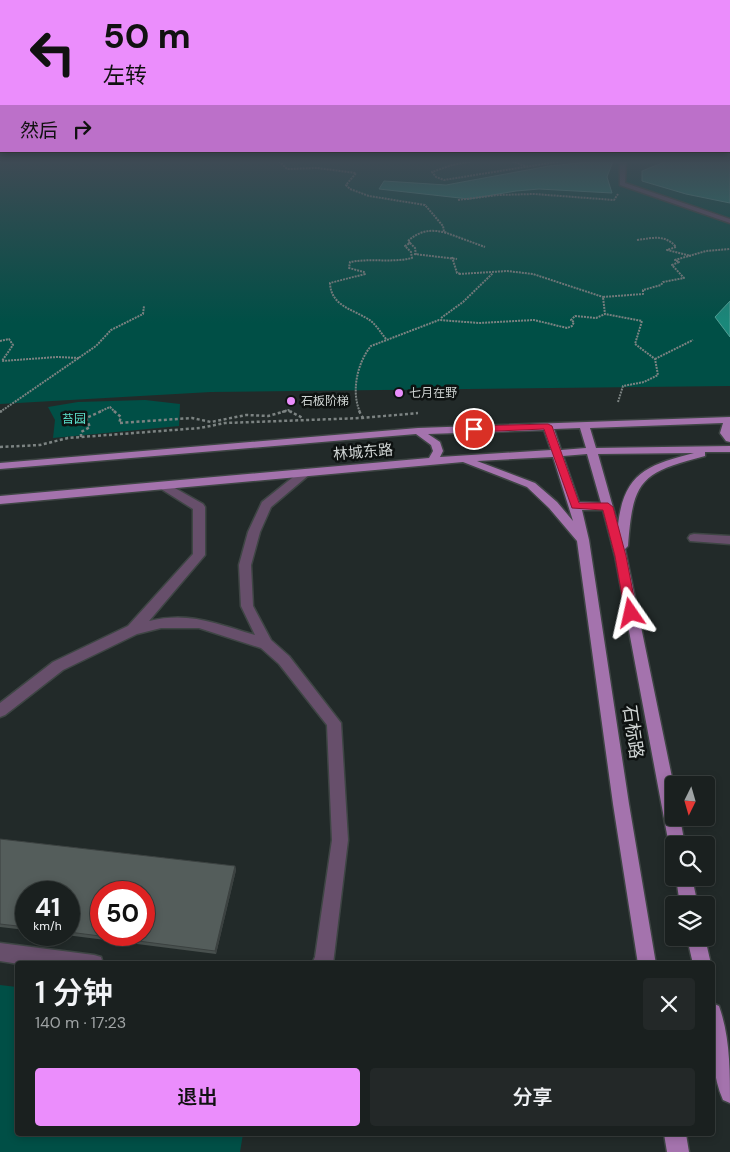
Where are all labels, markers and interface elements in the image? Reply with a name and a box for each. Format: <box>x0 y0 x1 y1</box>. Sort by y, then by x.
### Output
text: 50 m <box>103 13 191 59</box>
icon: left <box>20 20 85 85</box>
text: 左转 <box>103 61 147 90</box>
icon: right <box>68 115 96 143</box>
text: 然后 <box>20 118 58 143</box>
place label: 七月在野 <box>409 385 457 401</box>
marker: 七月在野 <box>393 387 405 399</box>
place label: 石板阶梯 <box>301 393 349 409</box>
marker: 石板阶梯 <box>285 395 297 407</box>
pin <box>453 408 495 450</box>
park label: 苔园 <box>62 411 86 427</box>
icon: arrive <box>460 415 488 443</box>
street label: 林城东路 <box>332 439 394 465</box>
position arrow <box>604 586 656 638</box>
street label: 石标路 <box>617 704 649 760</box>
north arrow <box>665 776 715 826</box>
map controls <box>665 776 715 946</box>
button: search <box>665 836 715 886</box>
speed limit sign: 50 <box>90 881 155 946</box>
text: 41 <box>35 891 60 924</box>
button: layers <box>665 896 715 946</box>
text: km/h <box>33 918 62 934</box>
text: 1 分钟 <box>35 973 113 1012</box>
button: close <box>643 978 695 1030</box>
text: 140 m · 17:23 <box>35 1012 126 1033</box>
button: 退出 <box>35 1068 360 1126</box>
button: 分享 <box>370 1068 695 1126</box>

